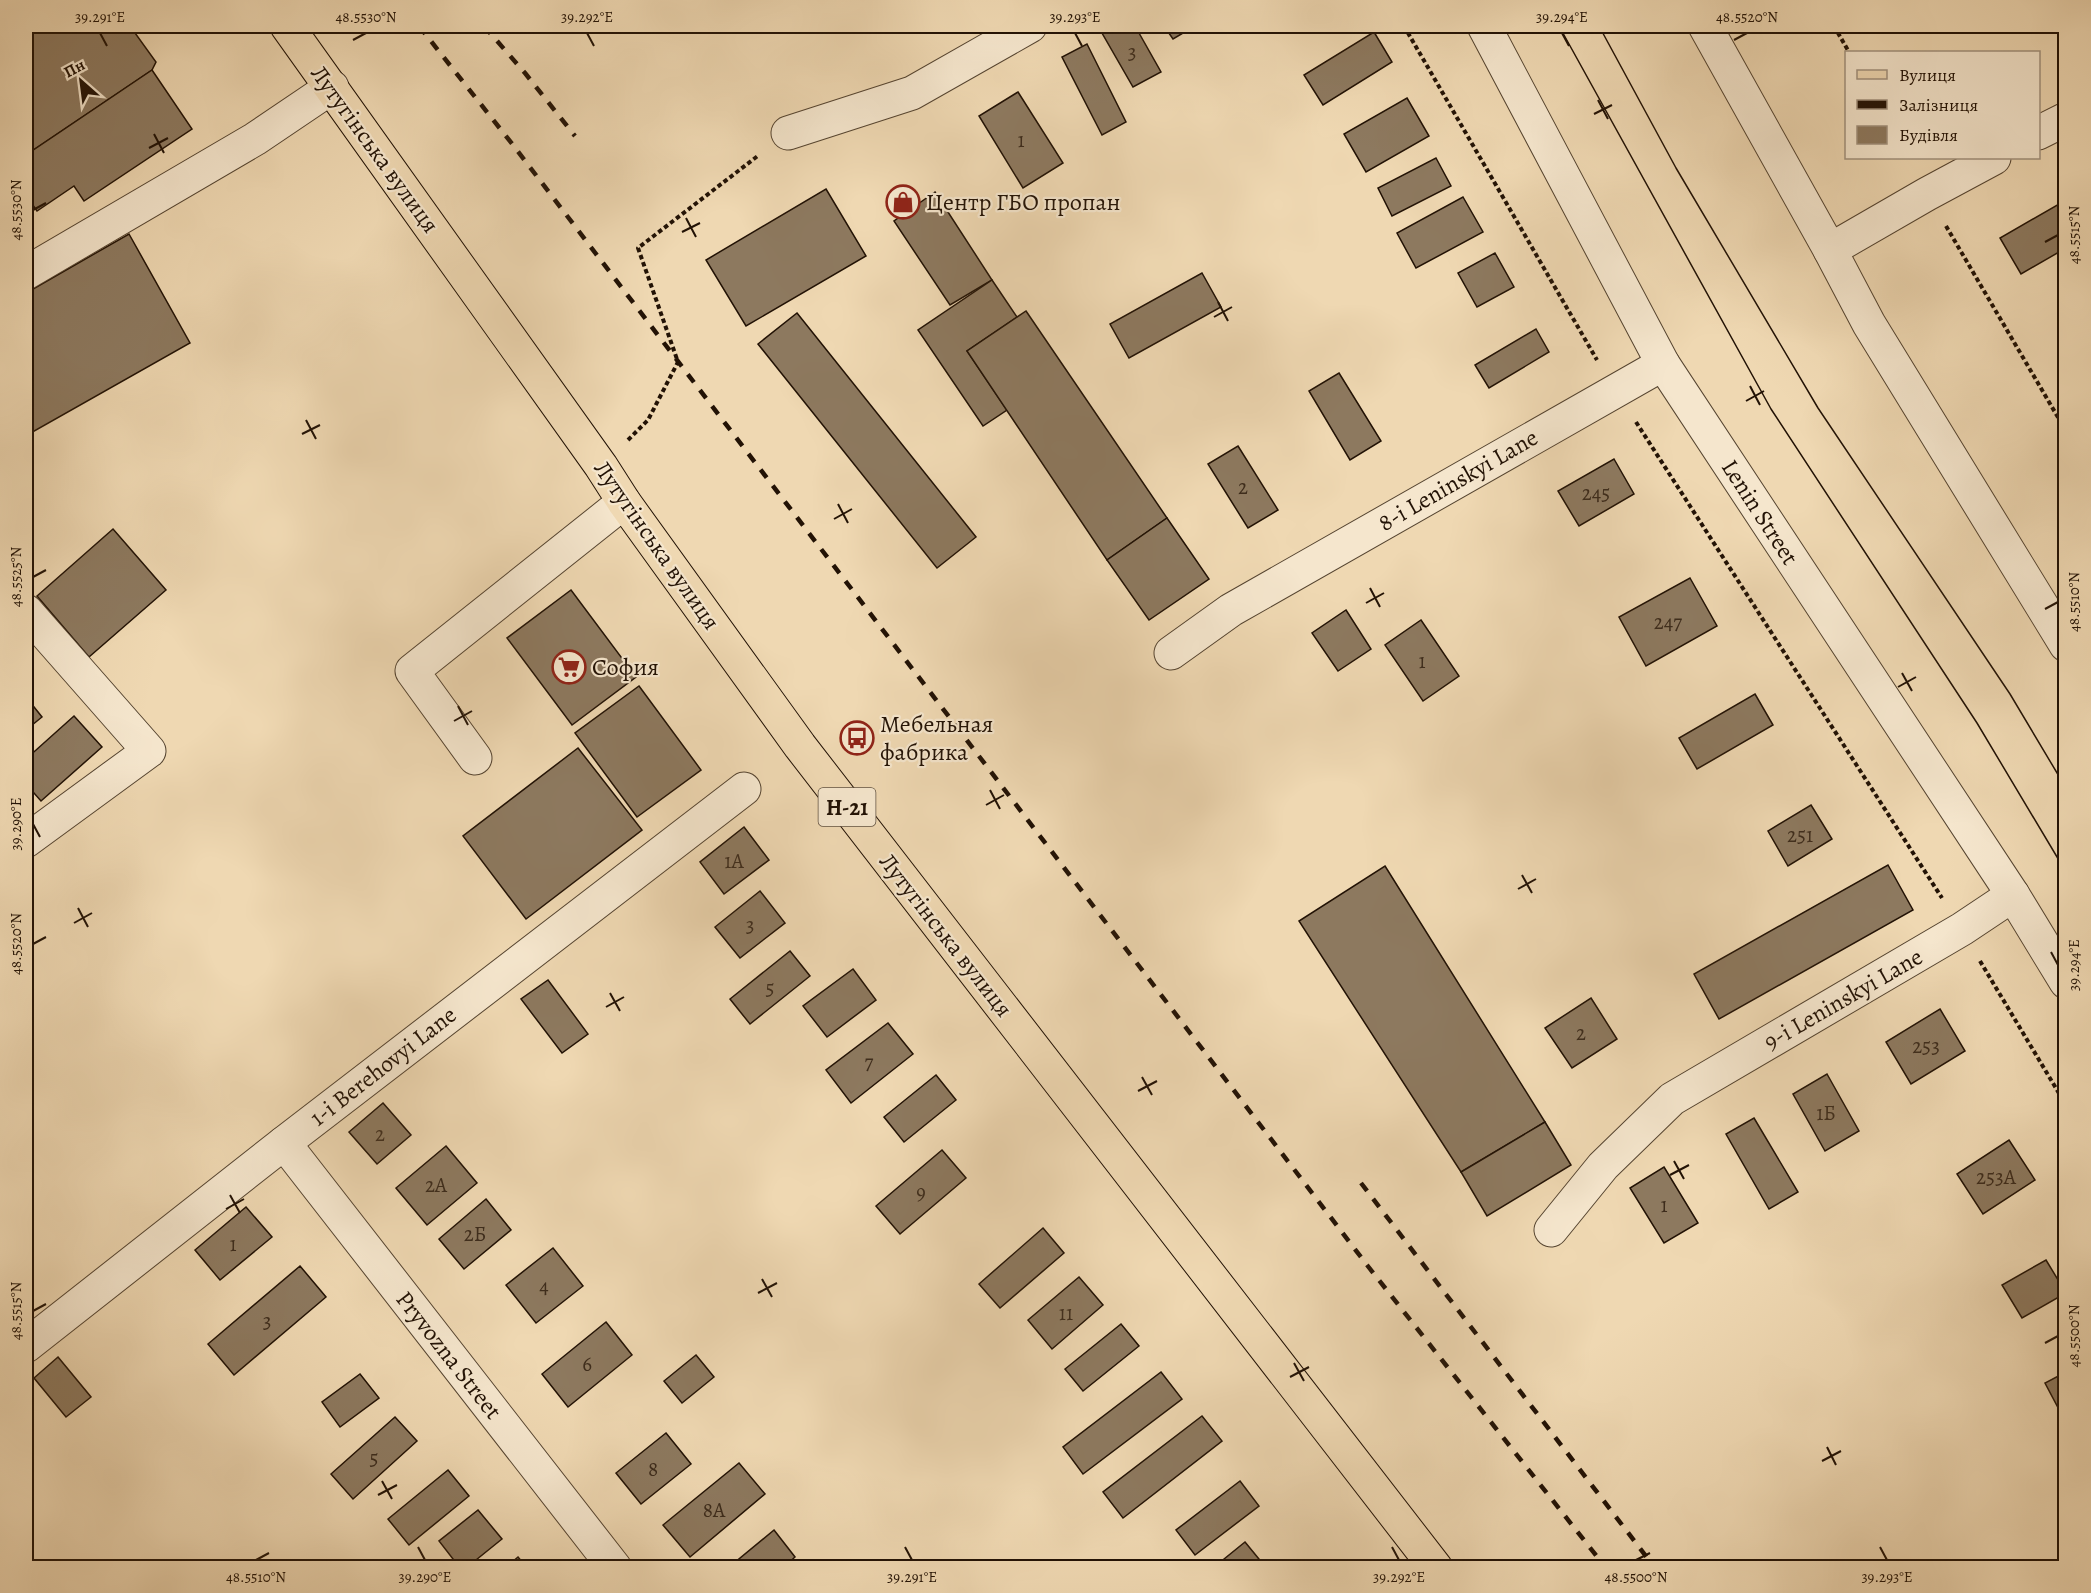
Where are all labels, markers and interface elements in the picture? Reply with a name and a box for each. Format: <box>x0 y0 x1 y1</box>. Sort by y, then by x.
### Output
text: 39.291°E <box>75 7 125 27</box>
text: 48.5530°N <box>335 7 397 27</box>
text: 39.292°E <box>561 7 613 27</box>
text: 39.293°E <box>1049 7 1101 27</box>
text: 39.294°E <box>1536 7 1588 27</box>
text: 48.5520°N <box>1716 7 1778 27</box>
house number: 3 <box>1128 38 1136 66</box>
north arrow <box>51 51 111 111</box>
legend <box>1845 51 2040 159</box>
text: Пн <box>60 54 89 83</box>
street label: Лутугінська вулиця <box>303 59 447 239</box>
text: Вулиця <box>1899 63 1956 87</box>
text: Залізниця <box>1899 93 1978 117</box>
text: Будівля <box>1899 123 1958 147</box>
house number: 1 <box>1017 126 1025 154</box>
text: 48.5530°N <box>6 179 26 241</box>
shop icon: Центр ГБО пропан <box>885 184 921 220</box>
place label: Центр ГБО пропан <box>926 186 1121 218</box>
text: 48.5515°N <box>2064 206 2084 264</box>
street label: 8-i Leninskyi Lane <box>1372 421 1544 539</box>
street label: Lenin Street <box>1714 453 1806 571</box>
street label: Лутугінська вулиця <box>587 454 727 636</box>
house number: 2 <box>1238 473 1248 501</box>
house number: 245 <box>1582 479 1610 507</box>
text: 48.5525°N <box>6 547 26 607</box>
text: 48.5510°N <box>2064 572 2084 632</box>
house number: 247 <box>1654 608 1682 636</box>
house number: 1 <box>1418 647 1426 675</box>
supermarket icon: София <box>551 649 587 685</box>
place label: София <box>592 651 659 683</box>
place label: Мебельная фабрика <box>880 708 993 768</box>
bus stop icon: Мебельная фабрика <box>839 720 875 756</box>
road number: Н-21 <box>818 788 876 826</box>
text: 39.290°E <box>6 798 26 850</box>
house number: 251 <box>1787 821 1813 849</box>
street label: Лутугінська вулиця <box>872 846 1020 1024</box>
house number: 1А <box>724 847 744 875</box>
house number: 3 <box>746 911 754 939</box>
text: 48.5520°N <box>6 913 26 975</box>
text: 39.294°E <box>2064 939 2084 991</box>
street label: 9-i Leninskyi Lane <box>1758 940 1928 1058</box>
house number: 5 <box>765 974 775 1002</box>
street label: 1-i Berehovyi Lane <box>303 999 463 1133</box>
house number: 2 <box>1576 1019 1586 1047</box>
house number: 253 <box>1912 1032 1940 1060</box>
house number: 7 <box>865 1048 874 1076</box>
house number: 1Б <box>1816 1099 1836 1127</box>
house number: 2 <box>375 1120 385 1148</box>
house number: 253А <box>1976 1163 2017 1191</box>
house number: 2А <box>425 1171 448 1199</box>
house number: 9 <box>916 1178 926 1206</box>
house number: 1 <box>1660 1191 1668 1219</box>
house number: 2Б <box>464 1220 486 1248</box>
house number: 1 <box>229 1230 237 1258</box>
house number: 4 <box>539 1272 549 1300</box>
text: 48.5515°N <box>6 1282 26 1340</box>
street label: Pryvozna Street <box>389 1284 509 1426</box>
house number: 11 <box>1059 1299 1073 1327</box>
text: 48.5500°N <box>2064 1304 2084 1367</box>
house number: 3 <box>263 1307 271 1335</box>
house number: 6 <box>582 1350 592 1378</box>
house number: 5 <box>369 1444 379 1472</box>
house number: 8 <box>648 1455 658 1483</box>
house number: 8А <box>703 1496 726 1524</box>
text: 48.5510°N <box>226 1567 286 1587</box>
text: 39.290°E <box>399 1567 451 1587</box>
text: 39.291°E <box>887 1567 937 1587</box>
text: 39.292°E <box>1373 1567 1425 1587</box>
text: 48.5500°N <box>1605 1567 1668 1587</box>
text: 39.293°E <box>1861 1567 1913 1587</box>

